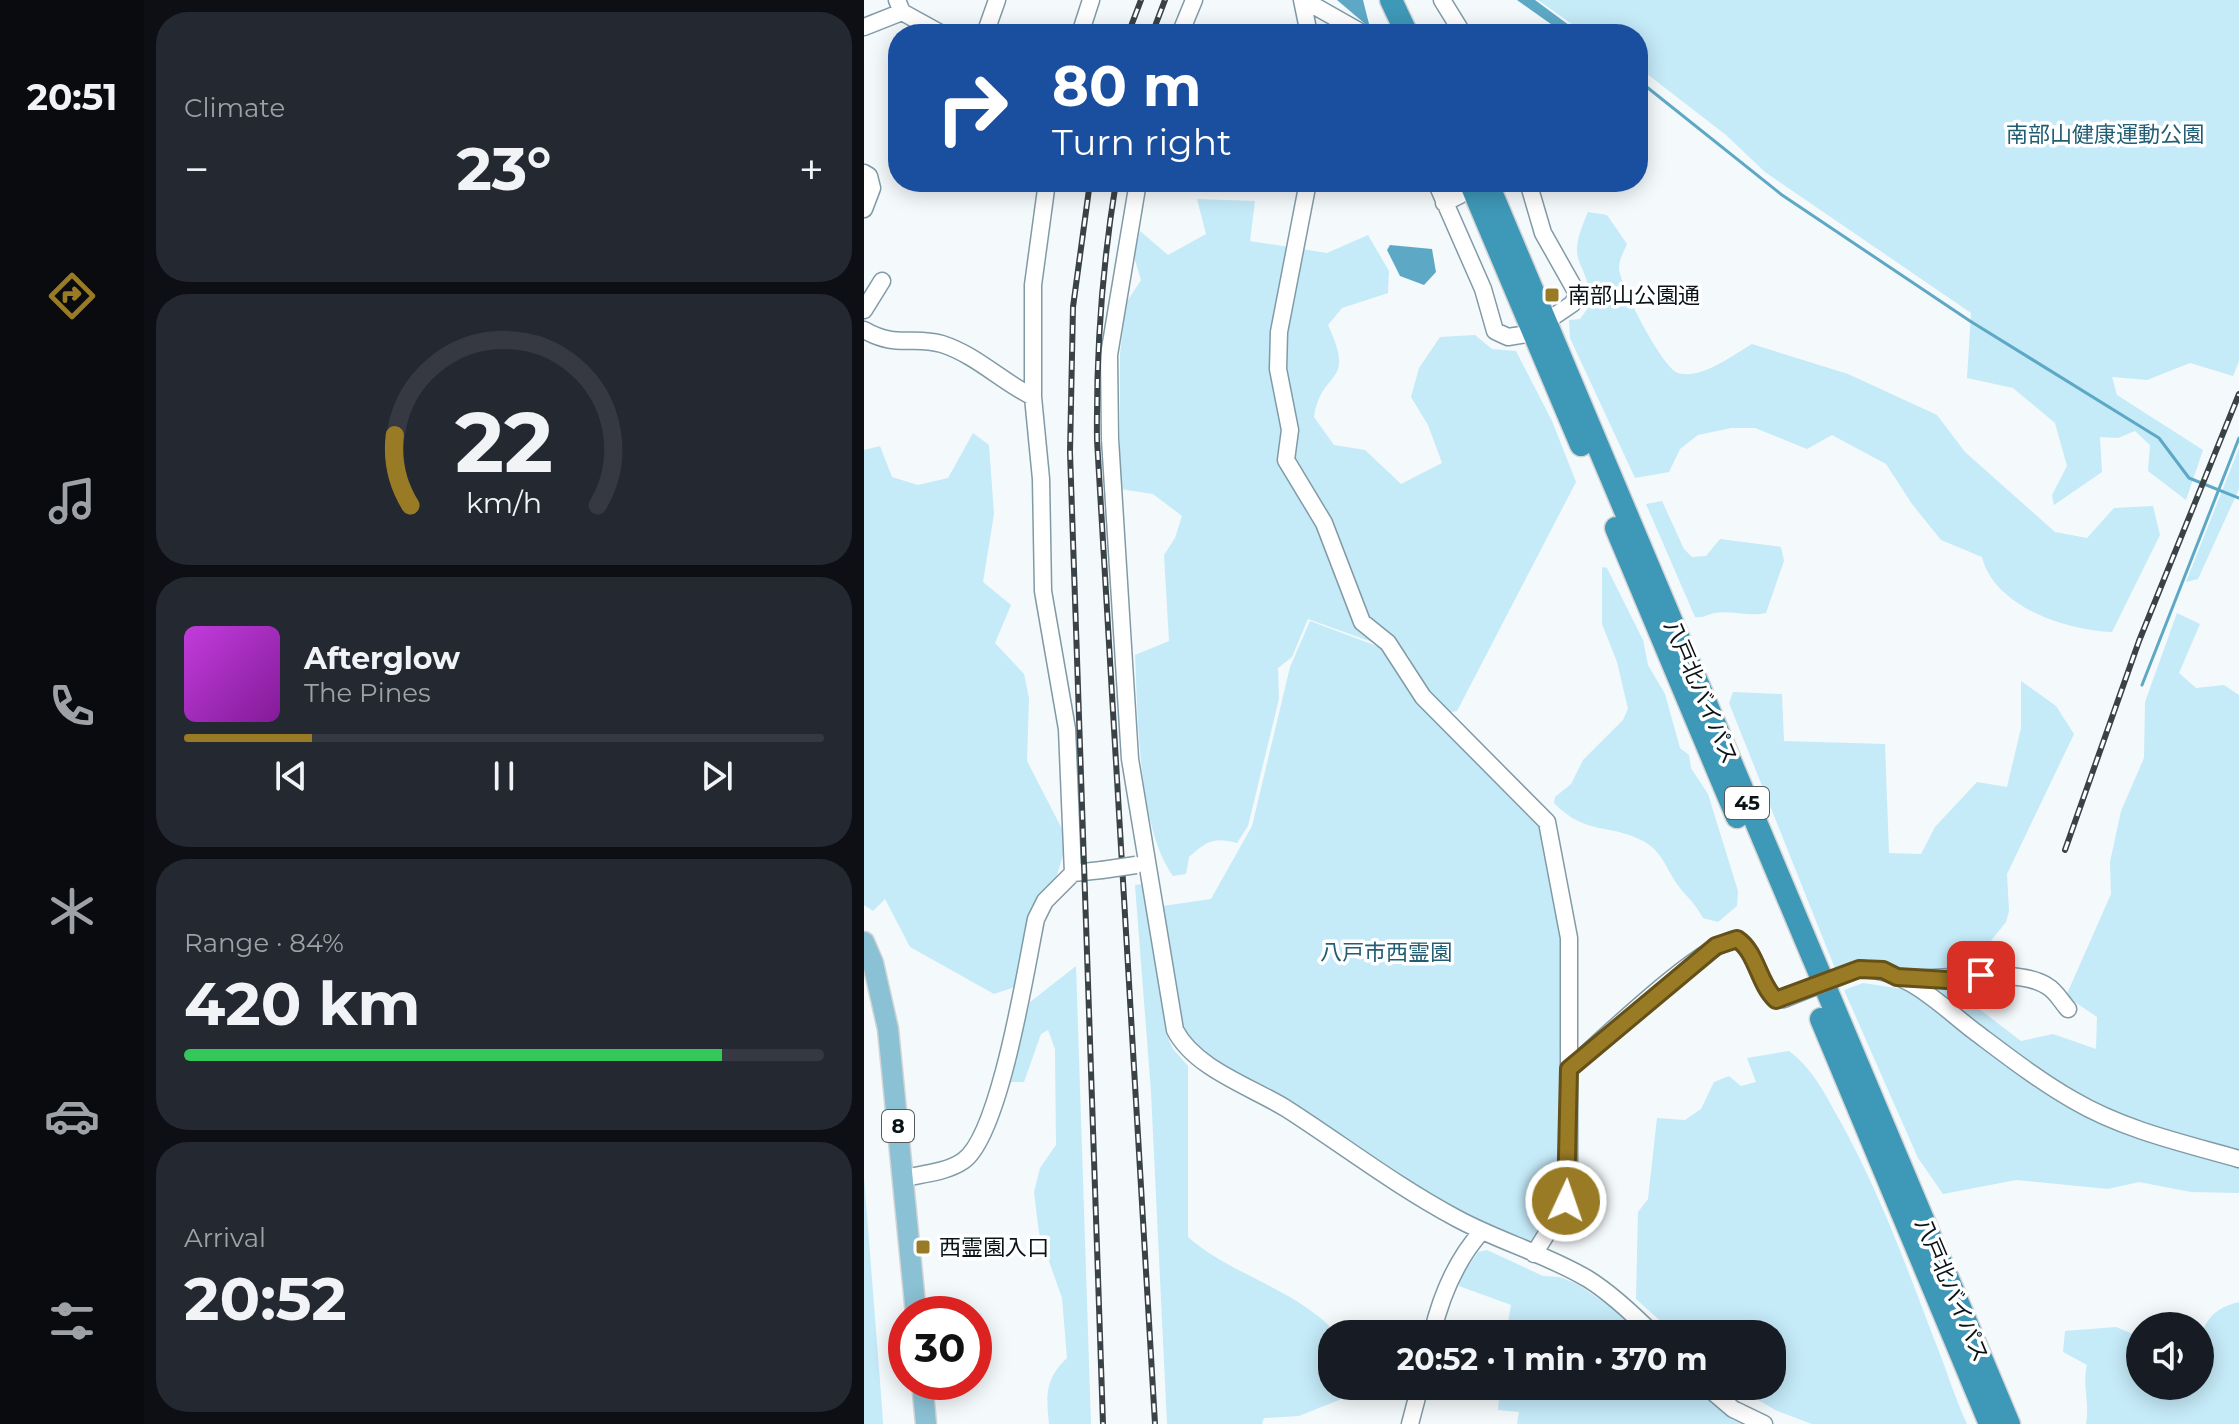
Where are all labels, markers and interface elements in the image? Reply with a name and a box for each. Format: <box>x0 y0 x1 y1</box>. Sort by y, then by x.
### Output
text: 80 m <box>1052 52 1202 120</box>
icon: right <box>920 56 1024 160</box>
text: 20:51 <box>27 75 117 119</box>
text: Climate <box>184 92 285 124</box>
text: Turn right <box>1052 120 1232 164</box>
park label: 南部山健康運動公園 <box>2006 121 2204 148</box>
text: 23° <box>456 132 552 205</box>
text: − <box>184 142 209 196</box>
text: + <box>799 142 824 196</box>
icon: directions <box>44 268 100 324</box>
place label: 南部山公園通 <box>1568 282 1700 309</box>
marker: 南部山公園通 <box>1543 286 1561 304</box>
text: 22 <box>455 390 553 492</box>
icon: music <box>44 473 100 529</box>
text: km/h <box>466 485 542 520</box>
street label: 八戸北バイパス <box>1659 616 1743 768</box>
text: Afterglow <box>304 640 460 677</box>
text: The Pines <box>304 677 431 709</box>
icon: phone <box>44 678 100 734</box>
icon: previous <box>269 754 313 798</box>
icon: pause <box>482 754 526 798</box>
icon: next <box>695 754 739 798</box>
road number: 45 <box>1725 787 1769 819</box>
icon: climate <box>44 883 100 939</box>
text: Range · 84% <box>184 927 344 959</box>
park label: 八戸市西霊園 <box>1320 939 1452 966</box>
pin <box>1947 941 2015 1009</box>
icon: arrive <box>1959 953 2003 997</box>
text: 420 km <box>184 967 420 1040</box>
icon: car <box>44 1088 100 1144</box>
road number: 8 <box>882 1110 914 1142</box>
position arrow <box>1524 1159 1608 1243</box>
street label: 八戸北バイパス <box>1910 1214 1994 1366</box>
text: Arrival <box>184 1222 266 1254</box>
place label: 西霊園入口 <box>939 1234 1049 1261</box>
marker: 西霊園入口 <box>914 1238 932 1256</box>
text: 20:52 <box>184 1262 347 1335</box>
icon: filters <box>44 1293 100 1349</box>
speed limit sign: 30 <box>888 1296 992 1400</box>
map controls <box>2126 1312 2214 1400</box>
button: sound <box>2126 1312 2214 1400</box>
text: 20:52 · 1 min · 370 m <box>1397 1341 1707 1378</box>

